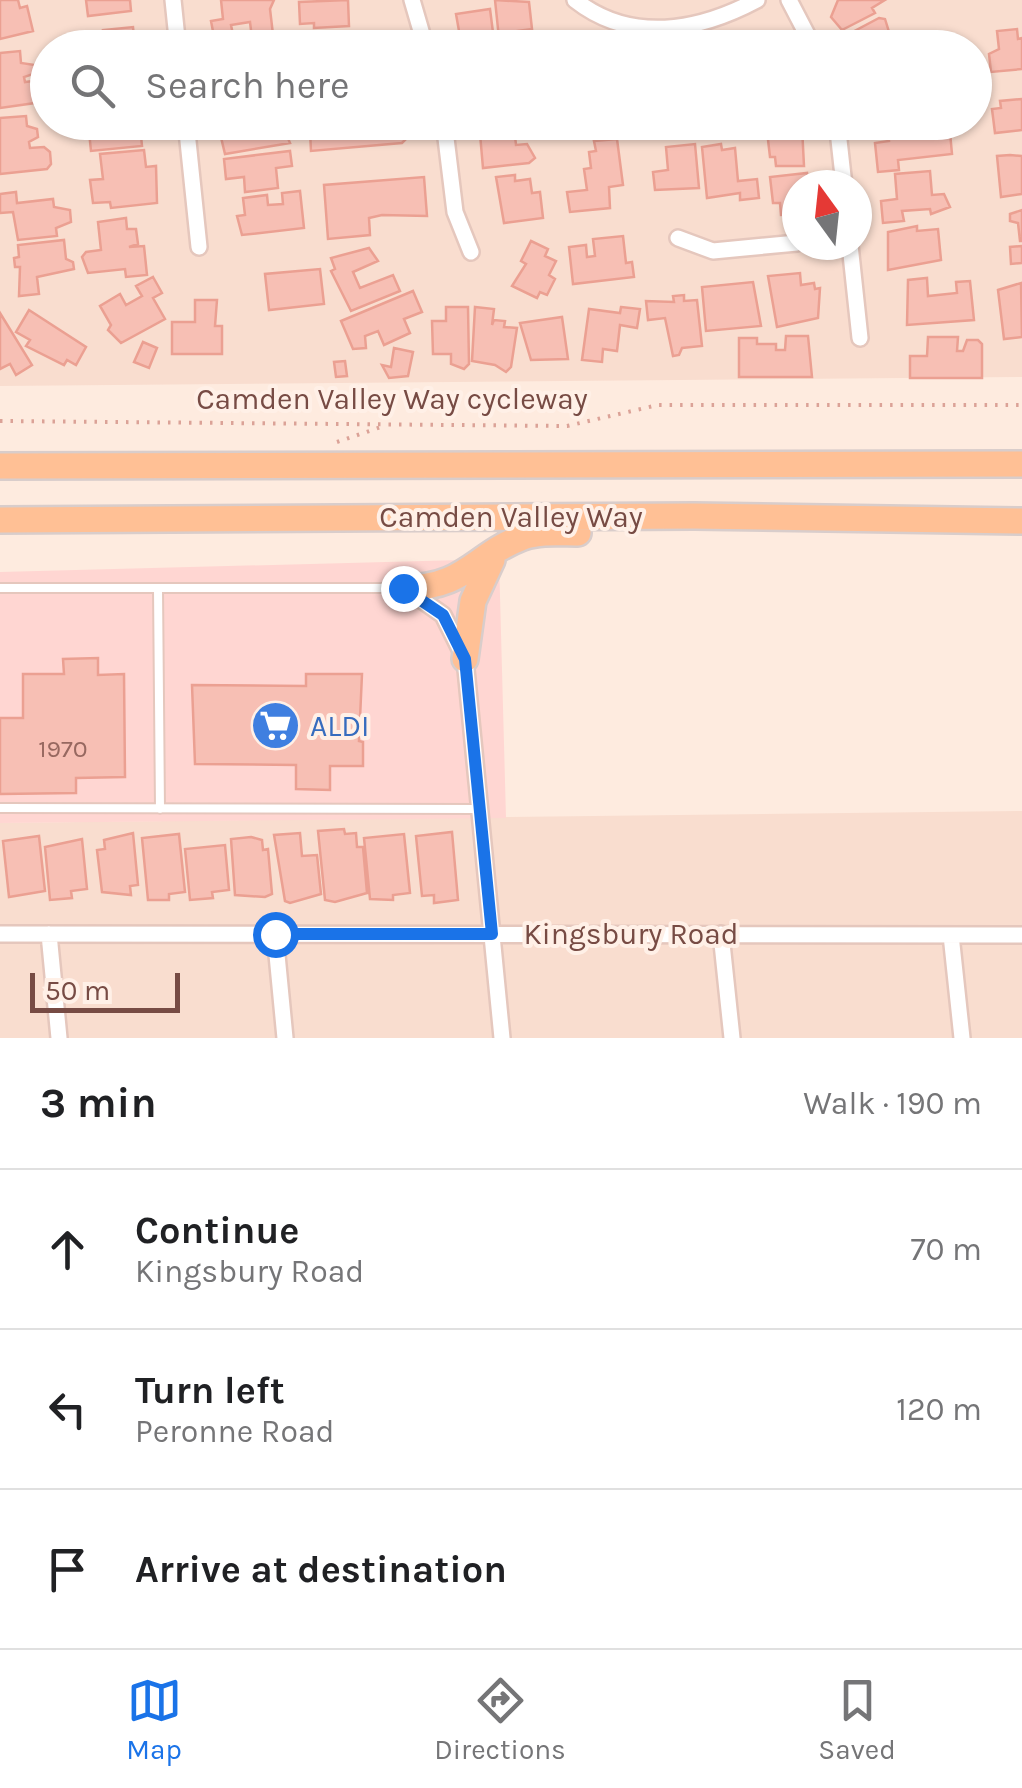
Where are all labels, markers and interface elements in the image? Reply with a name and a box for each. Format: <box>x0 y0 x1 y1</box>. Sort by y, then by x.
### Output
search box <box>30 30 992 140</box>
icon: search <box>65 58 120 113</box>
text: Search here <box>145 63 349 108</box>
north arrow <box>782 170 872 260</box>
street label: Camden Valley Way cycleway <box>196 381 588 417</box>
street label: Camden Valley Way <box>379 499 643 535</box>
route end <box>381 566 427 612</box>
supermarket icon: ALDI <box>249 700 301 752</box>
place label: ALDI <box>310 708 369 744</box>
house number: 1970 <box>38 734 88 763</box>
route start <box>253 912 299 958</box>
street label: Kingsbury Road <box>524 916 738 952</box>
scale bar <box>30 968 180 1013</box>
text: 50 m <box>45 974 110 1007</box>
text: 3 min <box>40 1078 157 1128</box>
text: Walk · 190 m <box>803 1085 982 1122</box>
text: Continue <box>135 1208 299 1253</box>
icon: ahead <box>40 1222 95 1277</box>
text: 70 m <box>910 1231 982 1268</box>
text: Kingsbury Road <box>135 1253 364 1290</box>
text: Turn left <box>135 1368 285 1413</box>
icon: left <box>40 1382 95 1437</box>
text: 120 m <box>896 1391 982 1428</box>
text: Peronne Road <box>135 1413 335 1450</box>
icon: arrive <box>40 1542 95 1597</box>
text: Arrive at destination <box>135 1547 507 1592</box>
tab: Map <box>126 1673 182 1766</box>
tab: Directions <box>434 1673 566 1766</box>
tab: Saved <box>818 1673 896 1766</box>

